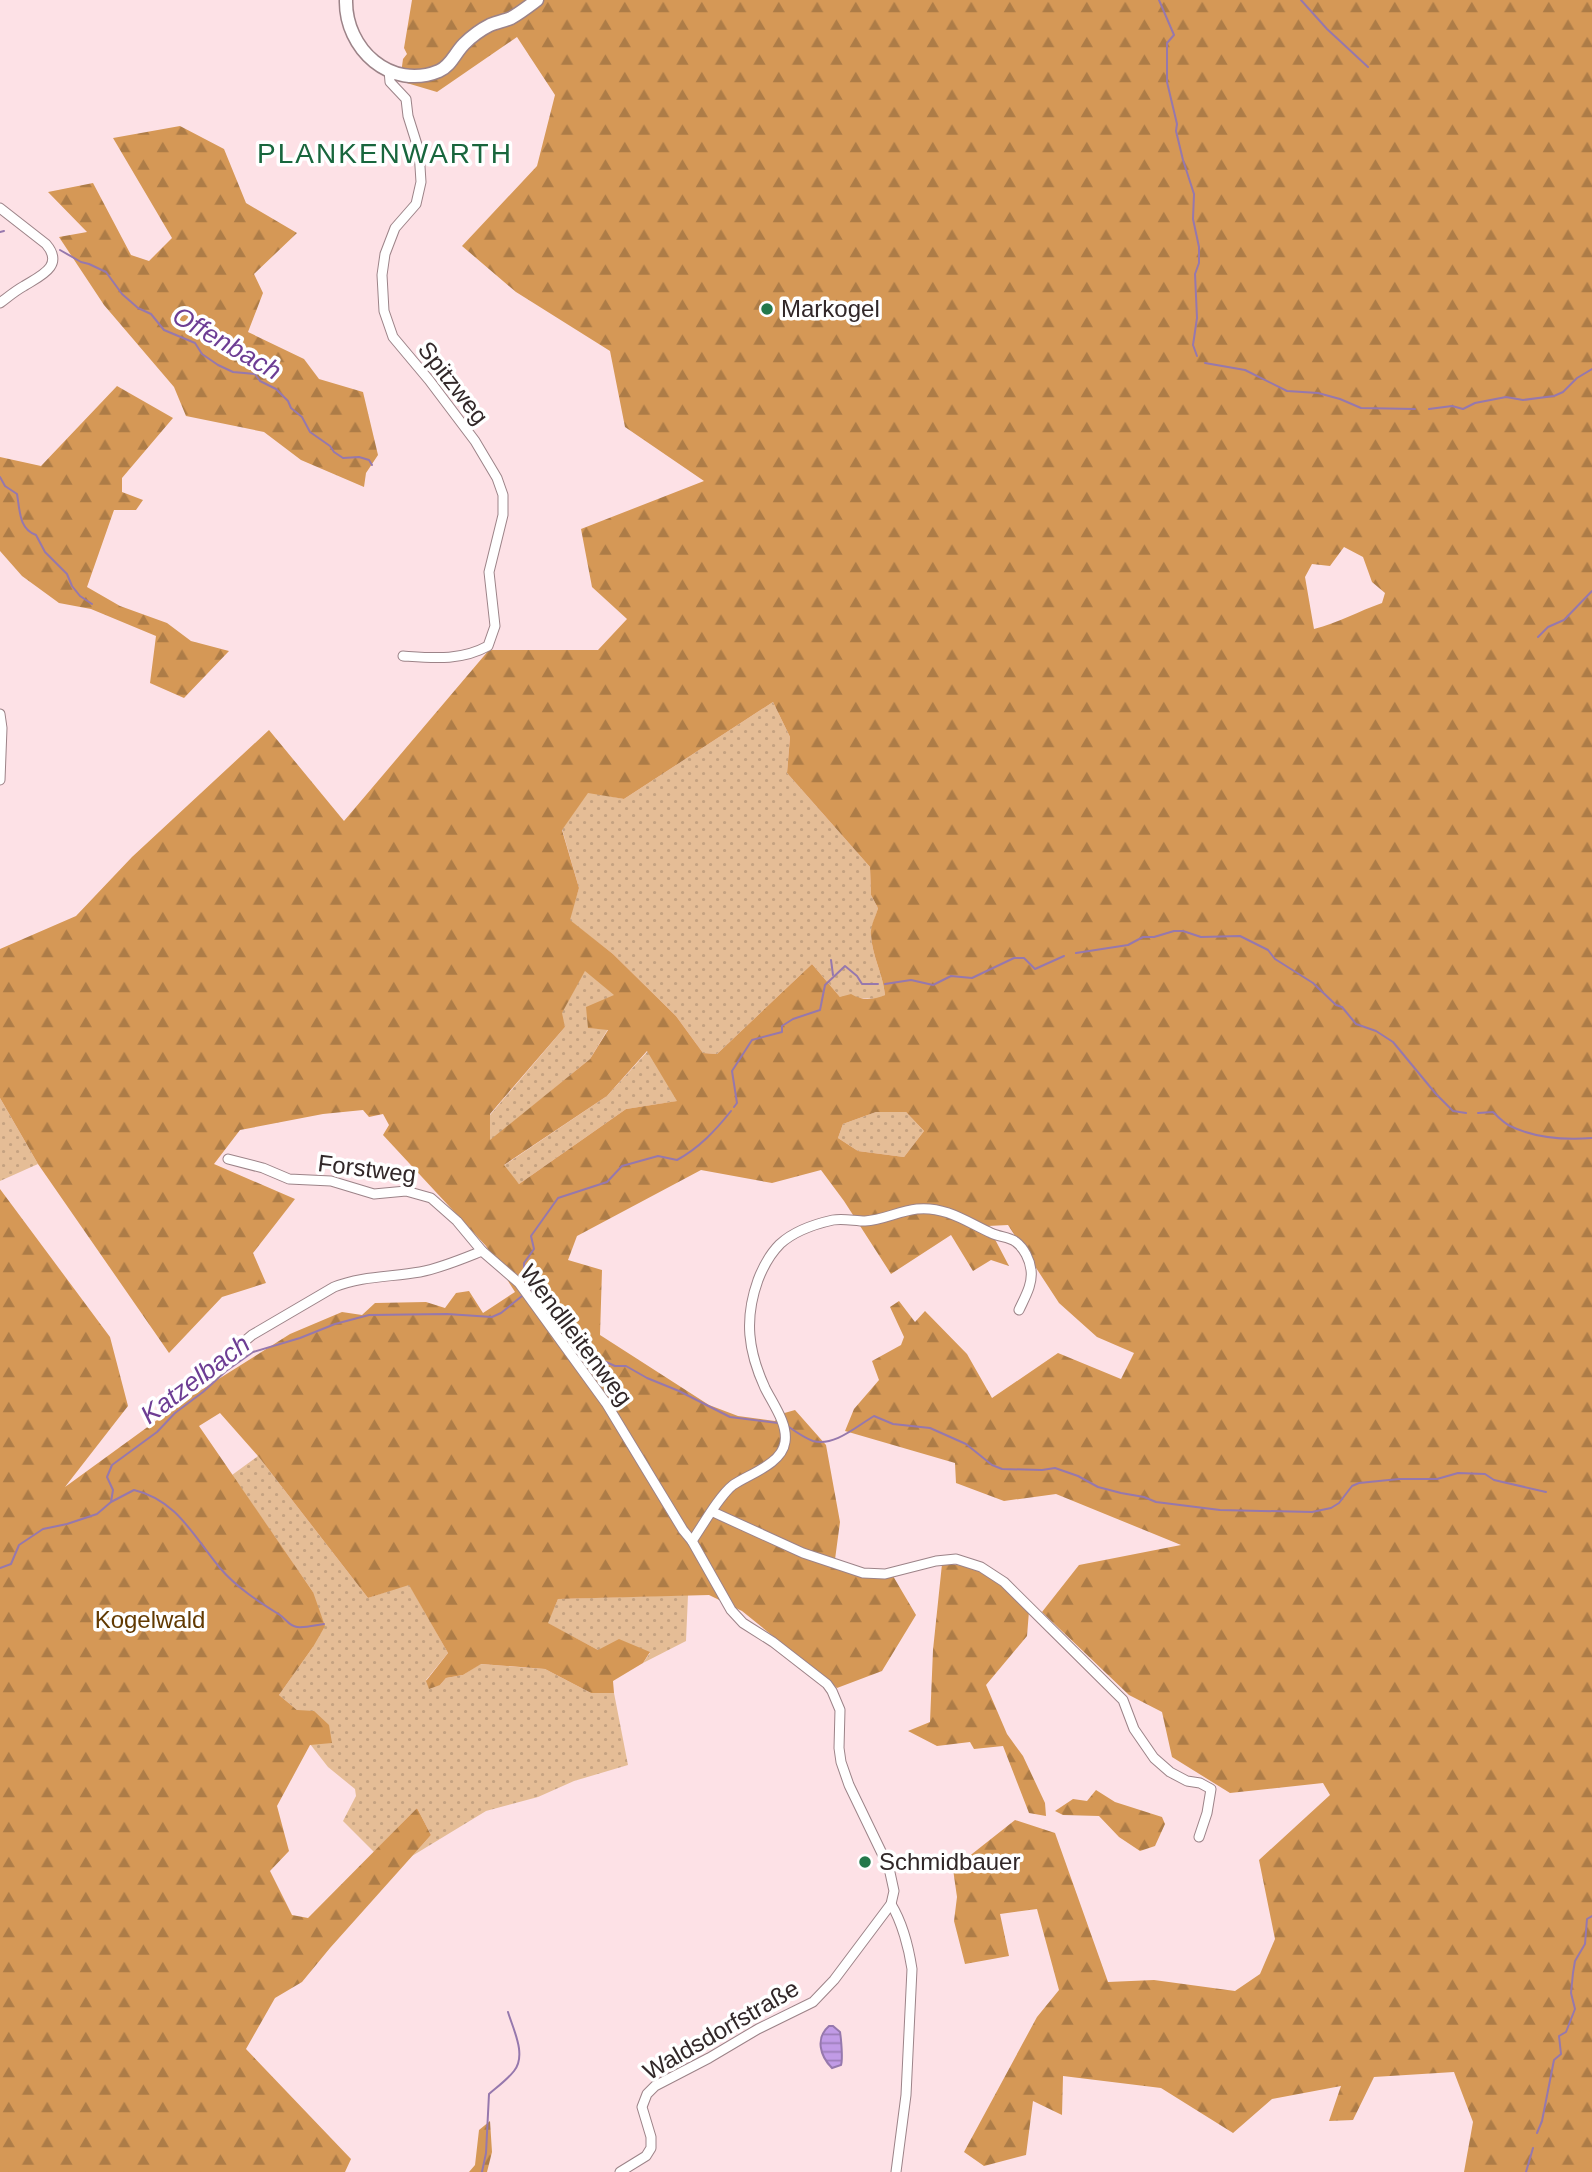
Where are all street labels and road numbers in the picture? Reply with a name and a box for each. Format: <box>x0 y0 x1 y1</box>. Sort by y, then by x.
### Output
street label: Spitzweg <box>413 336 494 429</box>
street label: Forstweg <box>316 1149 418 1188</box>
street label: Wendlleitenweg <box>515 1259 638 1410</box>
street label: Waldsdorfstraße <box>638 1974 803 2085</box>

